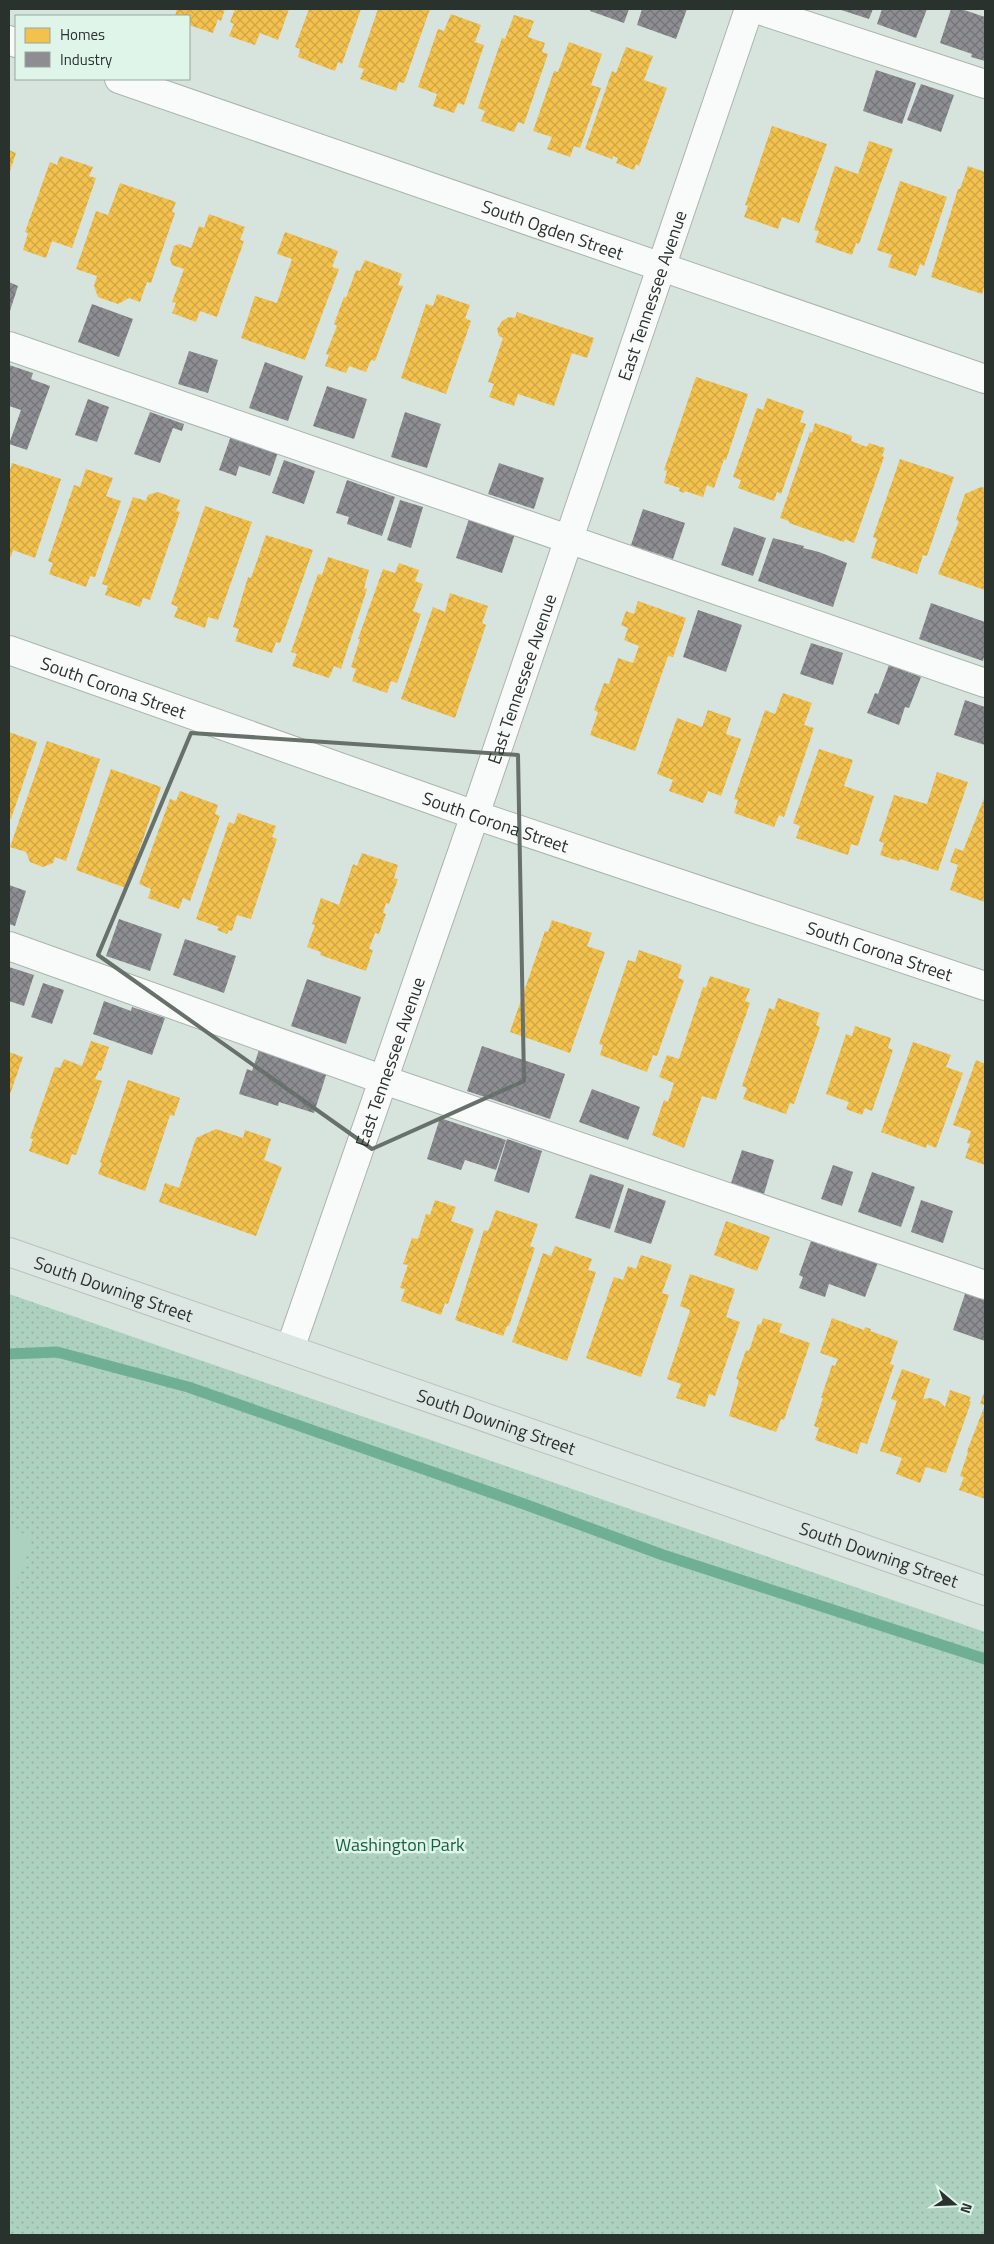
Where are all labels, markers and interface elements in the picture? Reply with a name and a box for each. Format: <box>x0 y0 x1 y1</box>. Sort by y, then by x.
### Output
legend <box>15 15 190 80</box>
text: Homes <box>60 23 105 46</box>
text: Industry <box>60 48 112 71</box>
street label: South Ogden Street <box>478 192 628 267</box>
street label: East Tennessee Avenue <box>610 207 693 384</box>
street label: East Tennessee Avenue <box>480 590 563 768</box>
street label: South Corona Street <box>37 649 191 725</box>
street label: South Corona Street <box>419 784 573 859</box>
street label: South Corona Street <box>803 914 957 988</box>
street label: East Tennessee Avenue <box>348 973 431 1150</box>
street label: South Downing Street <box>31 1248 198 1329</box>
street label: South Downing Street <box>413 1381 580 1462</box>
street label: South Downing Street <box>796 1514 963 1594</box>
park label: Washington Park <box>335 1831 465 1858</box>
north arrow <box>929 2179 979 2229</box>
text: N <box>955 2200 978 2216</box>

